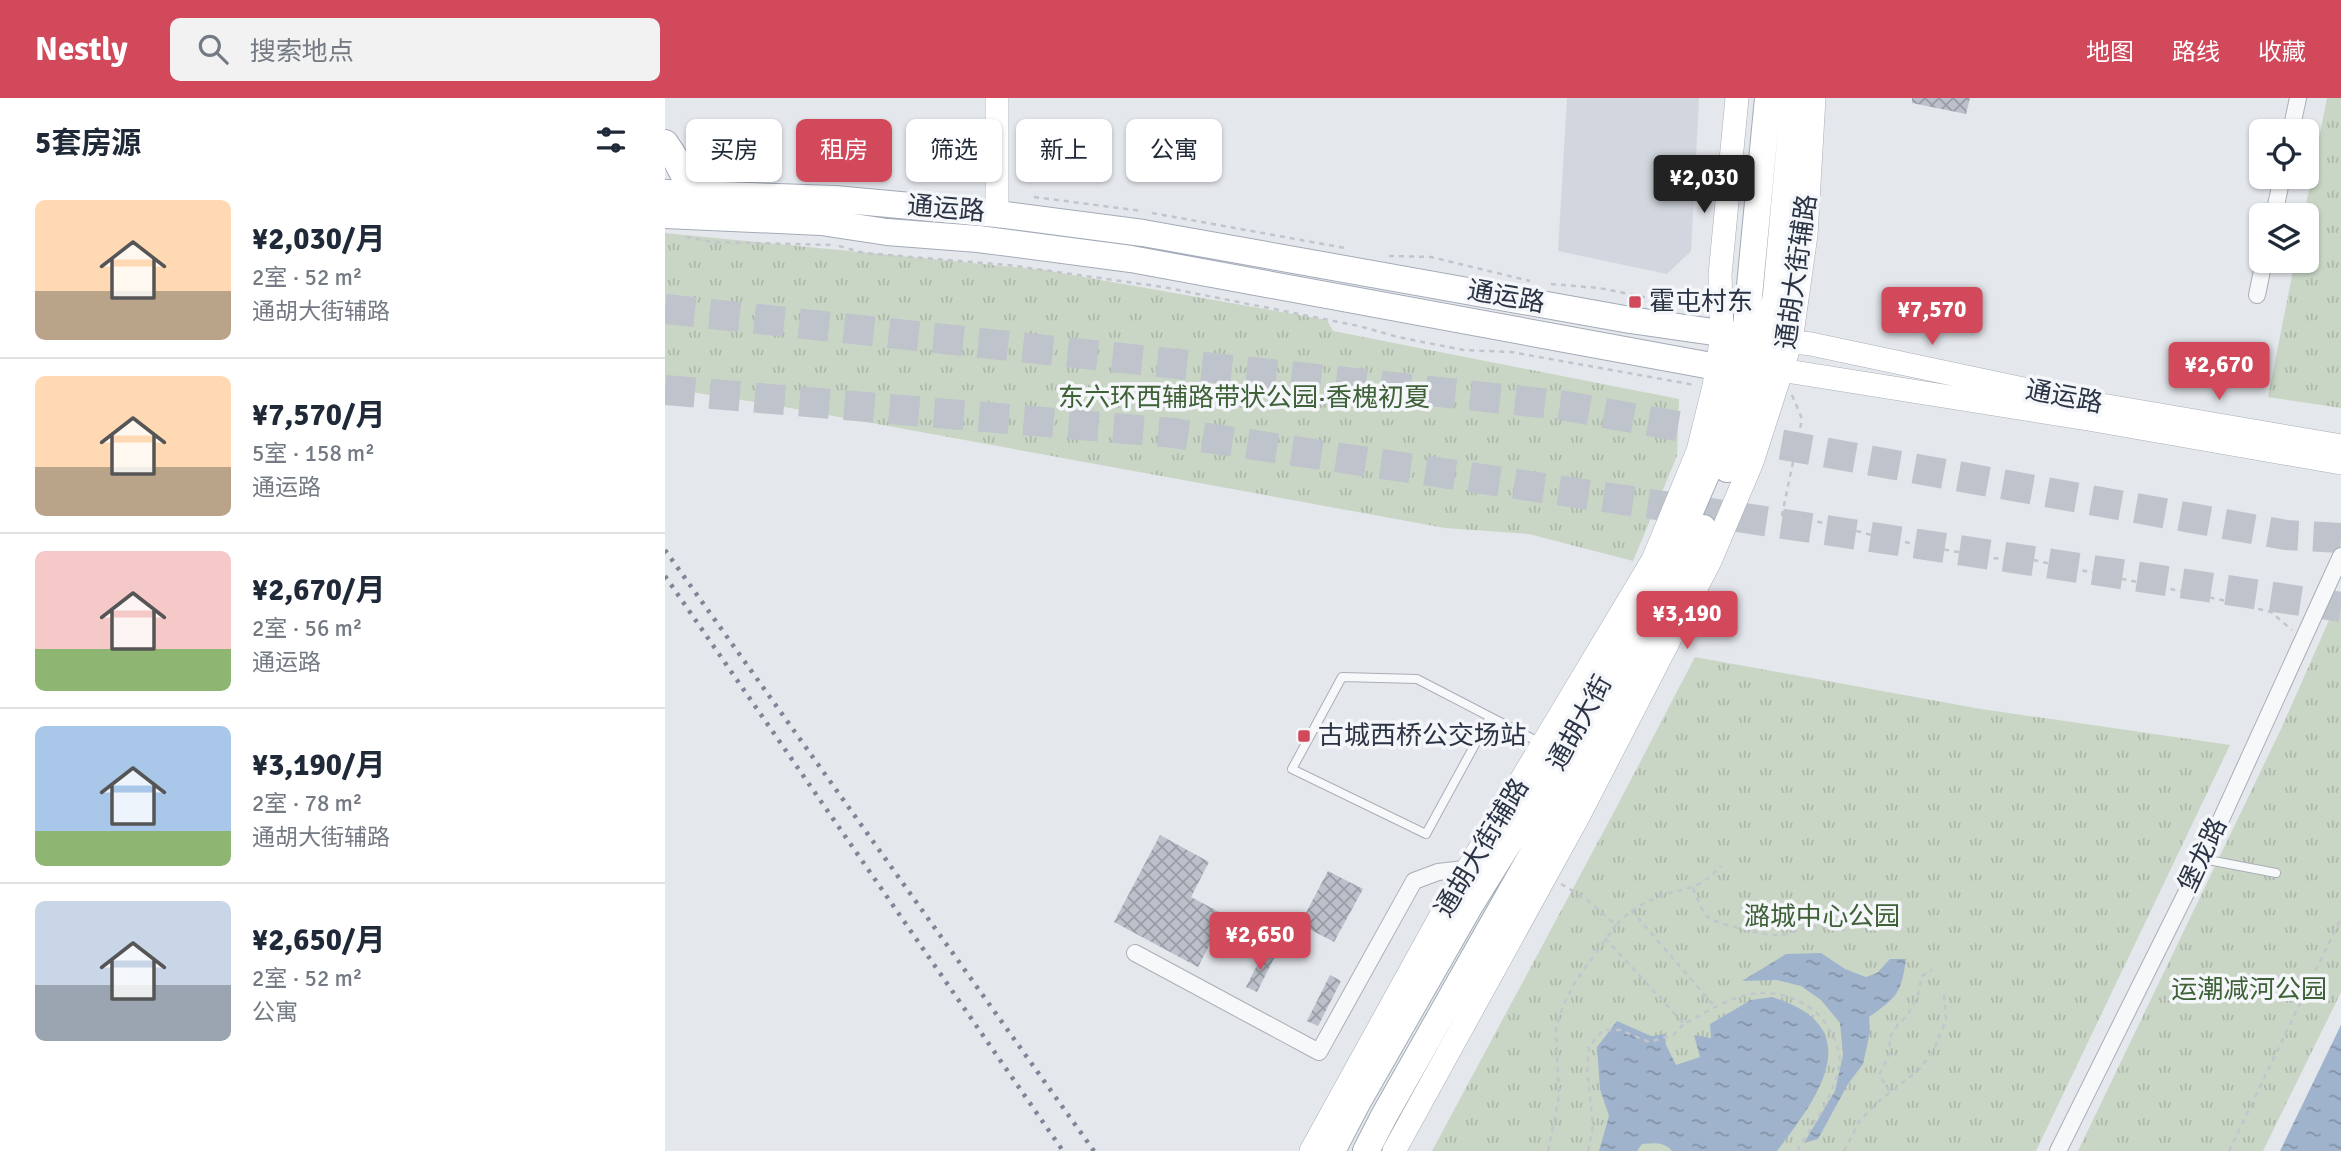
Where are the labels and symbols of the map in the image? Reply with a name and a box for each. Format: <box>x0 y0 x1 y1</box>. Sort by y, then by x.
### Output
pin: ¥2,030 <box>1647 156 1761 215</box>
street label: 通运路 <box>906 190 986 228</box>
street label: 通胡大街辅路 <box>1770 193 1824 351</box>
street label: 通运路 <box>1465 274 1547 320</box>
place label: 霍屯村东 <box>1649 286 1753 318</box>
pin: ¥7,570 <box>1875 288 1989 347</box>
marker: 霍屯村东 <box>1627 294 1643 310</box>
pin: ¥2,670 <box>2162 342 2276 402</box>
street label: 通运路 <box>2023 374 2105 420</box>
park label: 东六环西辅路带状公园·香槐初夏 <box>1058 382 1430 414</box>
pin: ¥3,190 <box>1630 592 1744 651</box>
street label: 通胡大街 <box>1541 670 1619 776</box>
place label: 古城西桥公交场站 <box>1318 720 1526 752</box>
marker: 古城西桥公交场站 <box>1296 728 1312 744</box>
street label: 通胡大街辅路 <box>1428 773 1536 923</box>
street label: 堡龙路 <box>2172 813 2234 897</box>
park label: 潞城中心公园 <box>1744 901 1900 933</box>
pin: ¥2,650 <box>1203 912 1317 972</box>
park label: 运潮减河公园 <box>2171 974 2327 1006</box>

